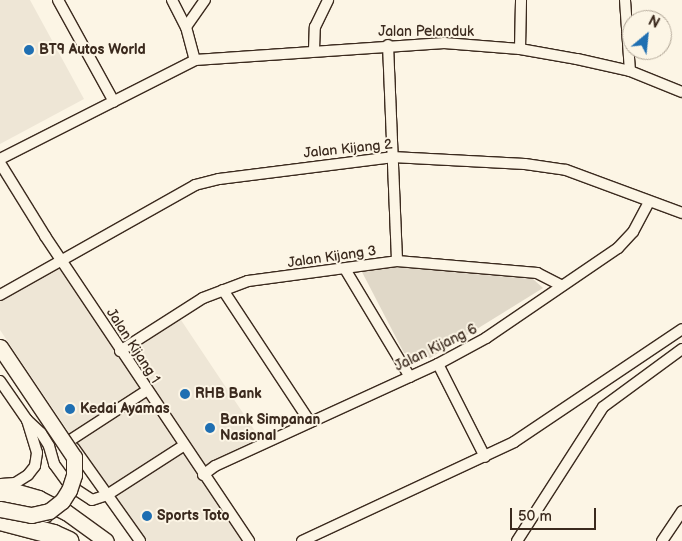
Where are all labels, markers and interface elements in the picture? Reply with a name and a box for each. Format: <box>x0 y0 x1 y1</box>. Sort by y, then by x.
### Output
north arrow <box>622 10 672 60</box>
text: N <box>645 12 662 32</box>
street label: Jalan Pelanduk <box>378 24 474 40</box>
place label: BT9 Autos World <box>39 42 146 58</box>
marker: BT9 Autos World <box>23 44 35 56</box>
street label: Jalan Kijang 2 <box>303 136 393 162</box>
street label: Jalan Kijang 3 <box>287 242 377 272</box>
street label: Jalan Kijang 1 <box>102 305 164 387</box>
street label: Jalan Kijang 6 <box>392 321 480 375</box>
place label: RHB Bank <box>195 386 262 402</box>
marker: RHB Bank <box>179 388 191 400</box>
place label: Kedai Ayamas <box>80 401 170 417</box>
marker: Kedai Ayamas <box>64 403 76 415</box>
place label: Bank Simpanan Nasional <box>220 412 320 444</box>
marker: Bank Simpanan Nasional <box>204 422 216 434</box>
scale bar <box>512 498 598 530</box>
text: 50 m <box>518 507 552 526</box>
place label: Sports Toto <box>157 508 230 524</box>
marker: Sports Toto <box>141 510 153 522</box>

